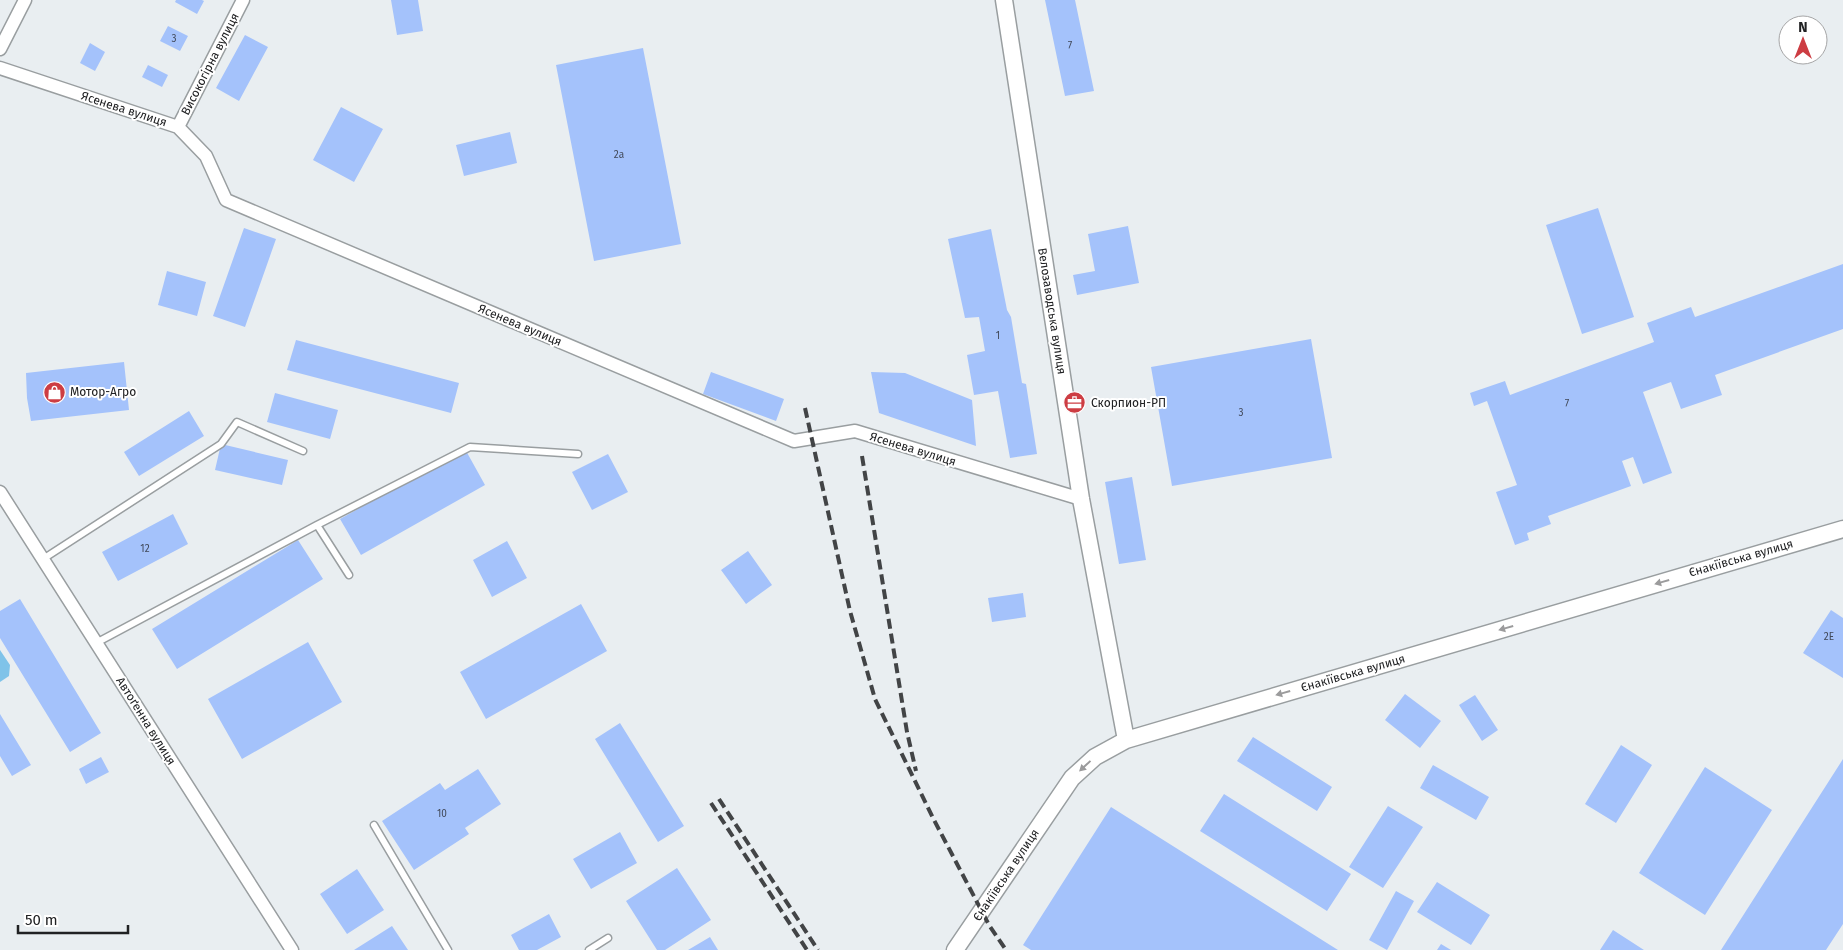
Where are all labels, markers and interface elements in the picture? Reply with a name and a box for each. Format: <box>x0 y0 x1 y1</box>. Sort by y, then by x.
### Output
street label: Високогірна вулиця <box>178 11 242 117</box>
north arrow <box>1778 15 1828 65</box>
text: N <box>1798 19 1808 36</box>
house number: 3 <box>172 33 177 45</box>
house number: 7 <box>1068 40 1073 52</box>
street label: Ясенева вулиця <box>79 89 169 129</box>
house number: 2а <box>614 149 624 161</box>
street label: Велозаводська вулиця <box>1035 247 1069 375</box>
street label: Ясенева вулиця <box>476 301 564 349</box>
house number: 1 <box>996 330 1000 342</box>
shop icon: Мотор-Агро <box>42 380 66 404</box>
place label: Мотор-Агро <box>70 385 136 399</box>
office icon: Скорпион-РП <box>1063 391 1087 415</box>
place label: Скорпион-РП <box>1091 396 1166 410</box>
house number: 7 <box>1565 398 1570 410</box>
house number: 3 <box>1239 407 1244 419</box>
street label: Ясенева вулиця <box>868 429 958 469</box>
street label: Єнакіївська вулиця <box>1687 536 1795 580</box>
house number: 12 <box>140 543 150 555</box>
one-way arrow <box>1654 578 1669 586</box>
one-way arrow <box>1498 624 1513 632</box>
house number: 2Е <box>1824 631 1834 643</box>
street label: Єнакіївська вулиця <box>1299 651 1407 695</box>
street label: Автоґенна вулиця <box>113 674 179 768</box>
one-way arrow <box>1275 690 1290 698</box>
one-way arrow <box>1080 760 1092 772</box>
house number: 10 <box>437 808 447 820</box>
street label: Єнакіївська вулиця <box>970 826 1042 924</box>
scale bar <box>18 902 128 934</box>
text: 50 m <box>25 911 58 929</box>

